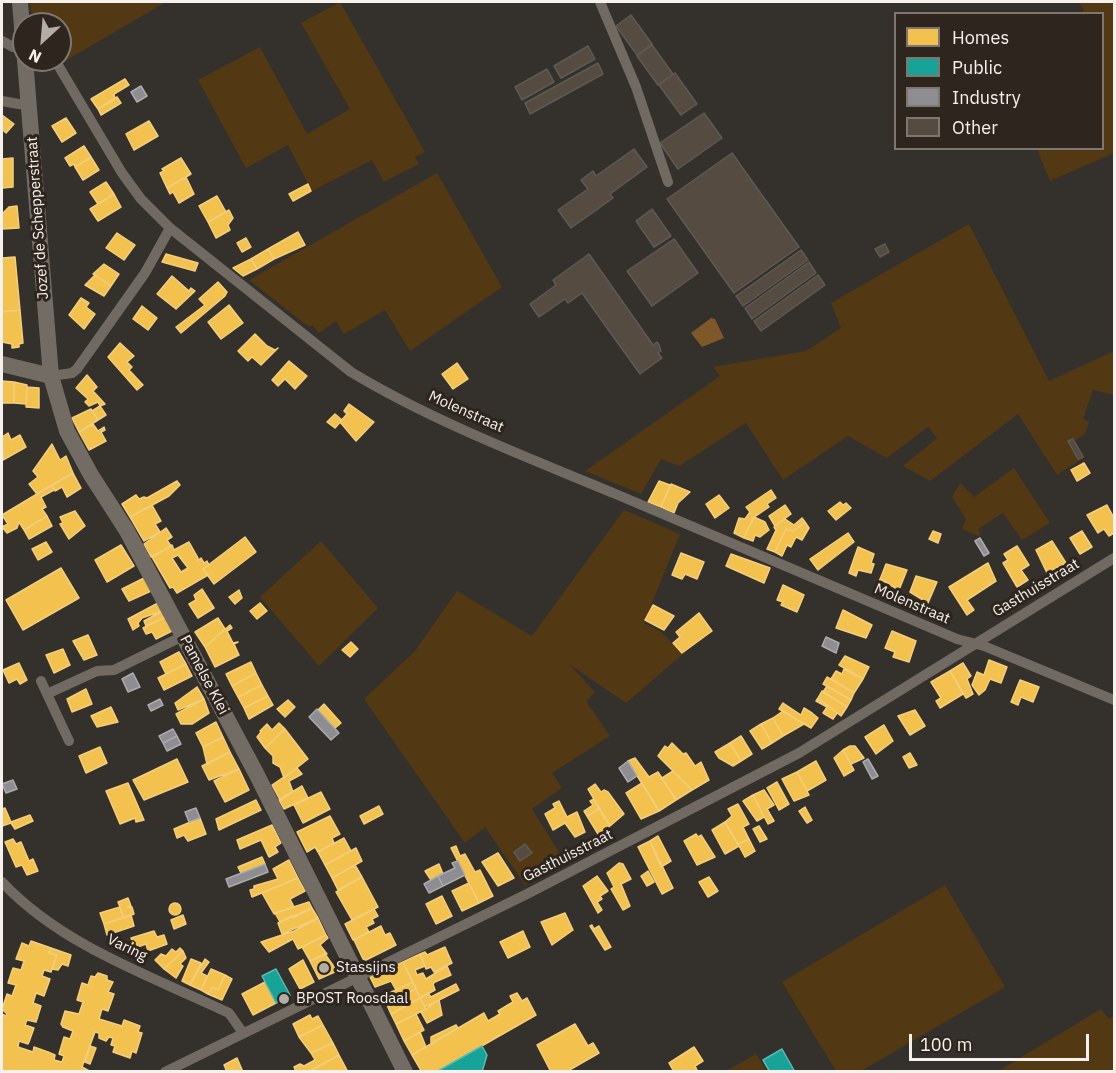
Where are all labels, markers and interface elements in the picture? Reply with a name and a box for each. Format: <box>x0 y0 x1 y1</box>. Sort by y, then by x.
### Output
north arrow <box>12 12 72 72</box>
legend <box>894 12 1104 150</box>
text: Homes <box>952 26 1009 49</box>
text: N <box>25 45 45 68</box>
text: Public <box>952 56 1002 79</box>
text: Industry <box>952 86 1021 109</box>
text: Other <box>952 116 998 139</box>
street label: Jozef de Schepperstraat <box>23 136 53 300</box>
street label: Molenstraat <box>426 387 506 437</box>
street label: Gasthuisstraat <box>989 555 1083 621</box>
street label: Molenstraat <box>871 580 953 628</box>
street label: Pamelse Klei <box>176 632 232 718</box>
street label: Gasthuisstraat <box>520 826 616 886</box>
street label: Varing <box>104 931 150 965</box>
place label: Stassijns <box>336 959 396 977</box>
marker: Stassijns <box>317 961 331 975</box>
place label: BPOST Roosdaal <box>296 990 408 1008</box>
marker: BPOST Roosdaal <box>277 992 291 1006</box>
scale bar <box>912 1022 1092 1060</box>
text: 100 m <box>920 1033 972 1056</box>

